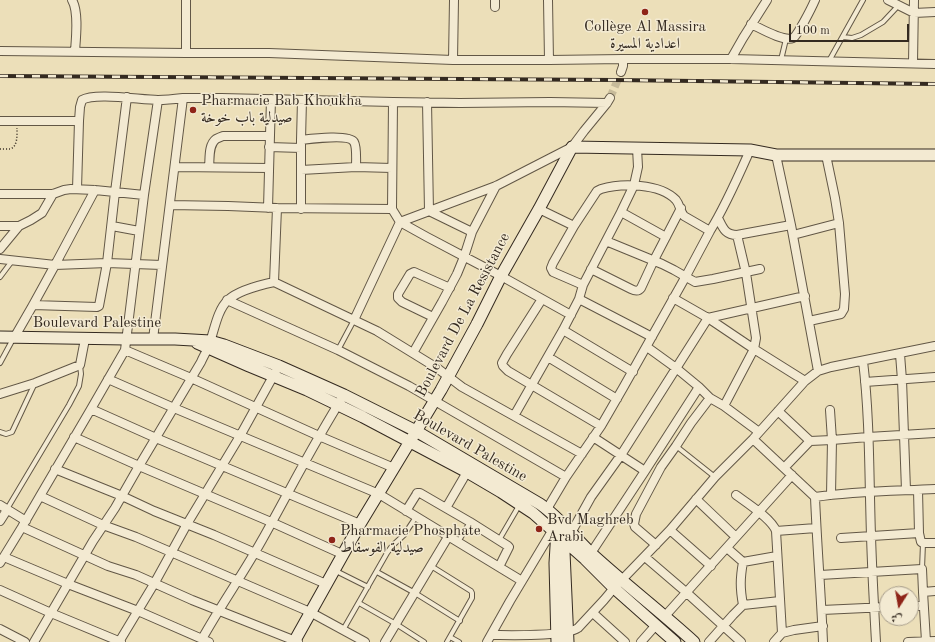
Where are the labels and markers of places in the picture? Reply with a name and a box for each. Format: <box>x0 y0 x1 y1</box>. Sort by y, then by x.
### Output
marker: Collège Al Massira اعدادية المسيرة <box>640 7 650 17</box>
place label: Collège Al Massira اعدادية المسيرة <box>584 18 706 53</box>
place label: Pharmacie Bab Khoukha صيدلية باب خوخة <box>201 92 362 127</box>
marker: Pharmacie Bab Khoukha صيدلية باب خوخة <box>188 105 198 115</box>
place label: Bvd Maghreb Arabi <box>547 511 634 546</box>
place label: Pharmacie Phosphate صيدلية الفوسفاط <box>340 522 481 557</box>
marker: Bvd Maghreb Arabi <box>534 524 544 534</box>
marker: Pharmacie Phosphate صيدلية الفوسفاط <box>327 535 337 545</box>

